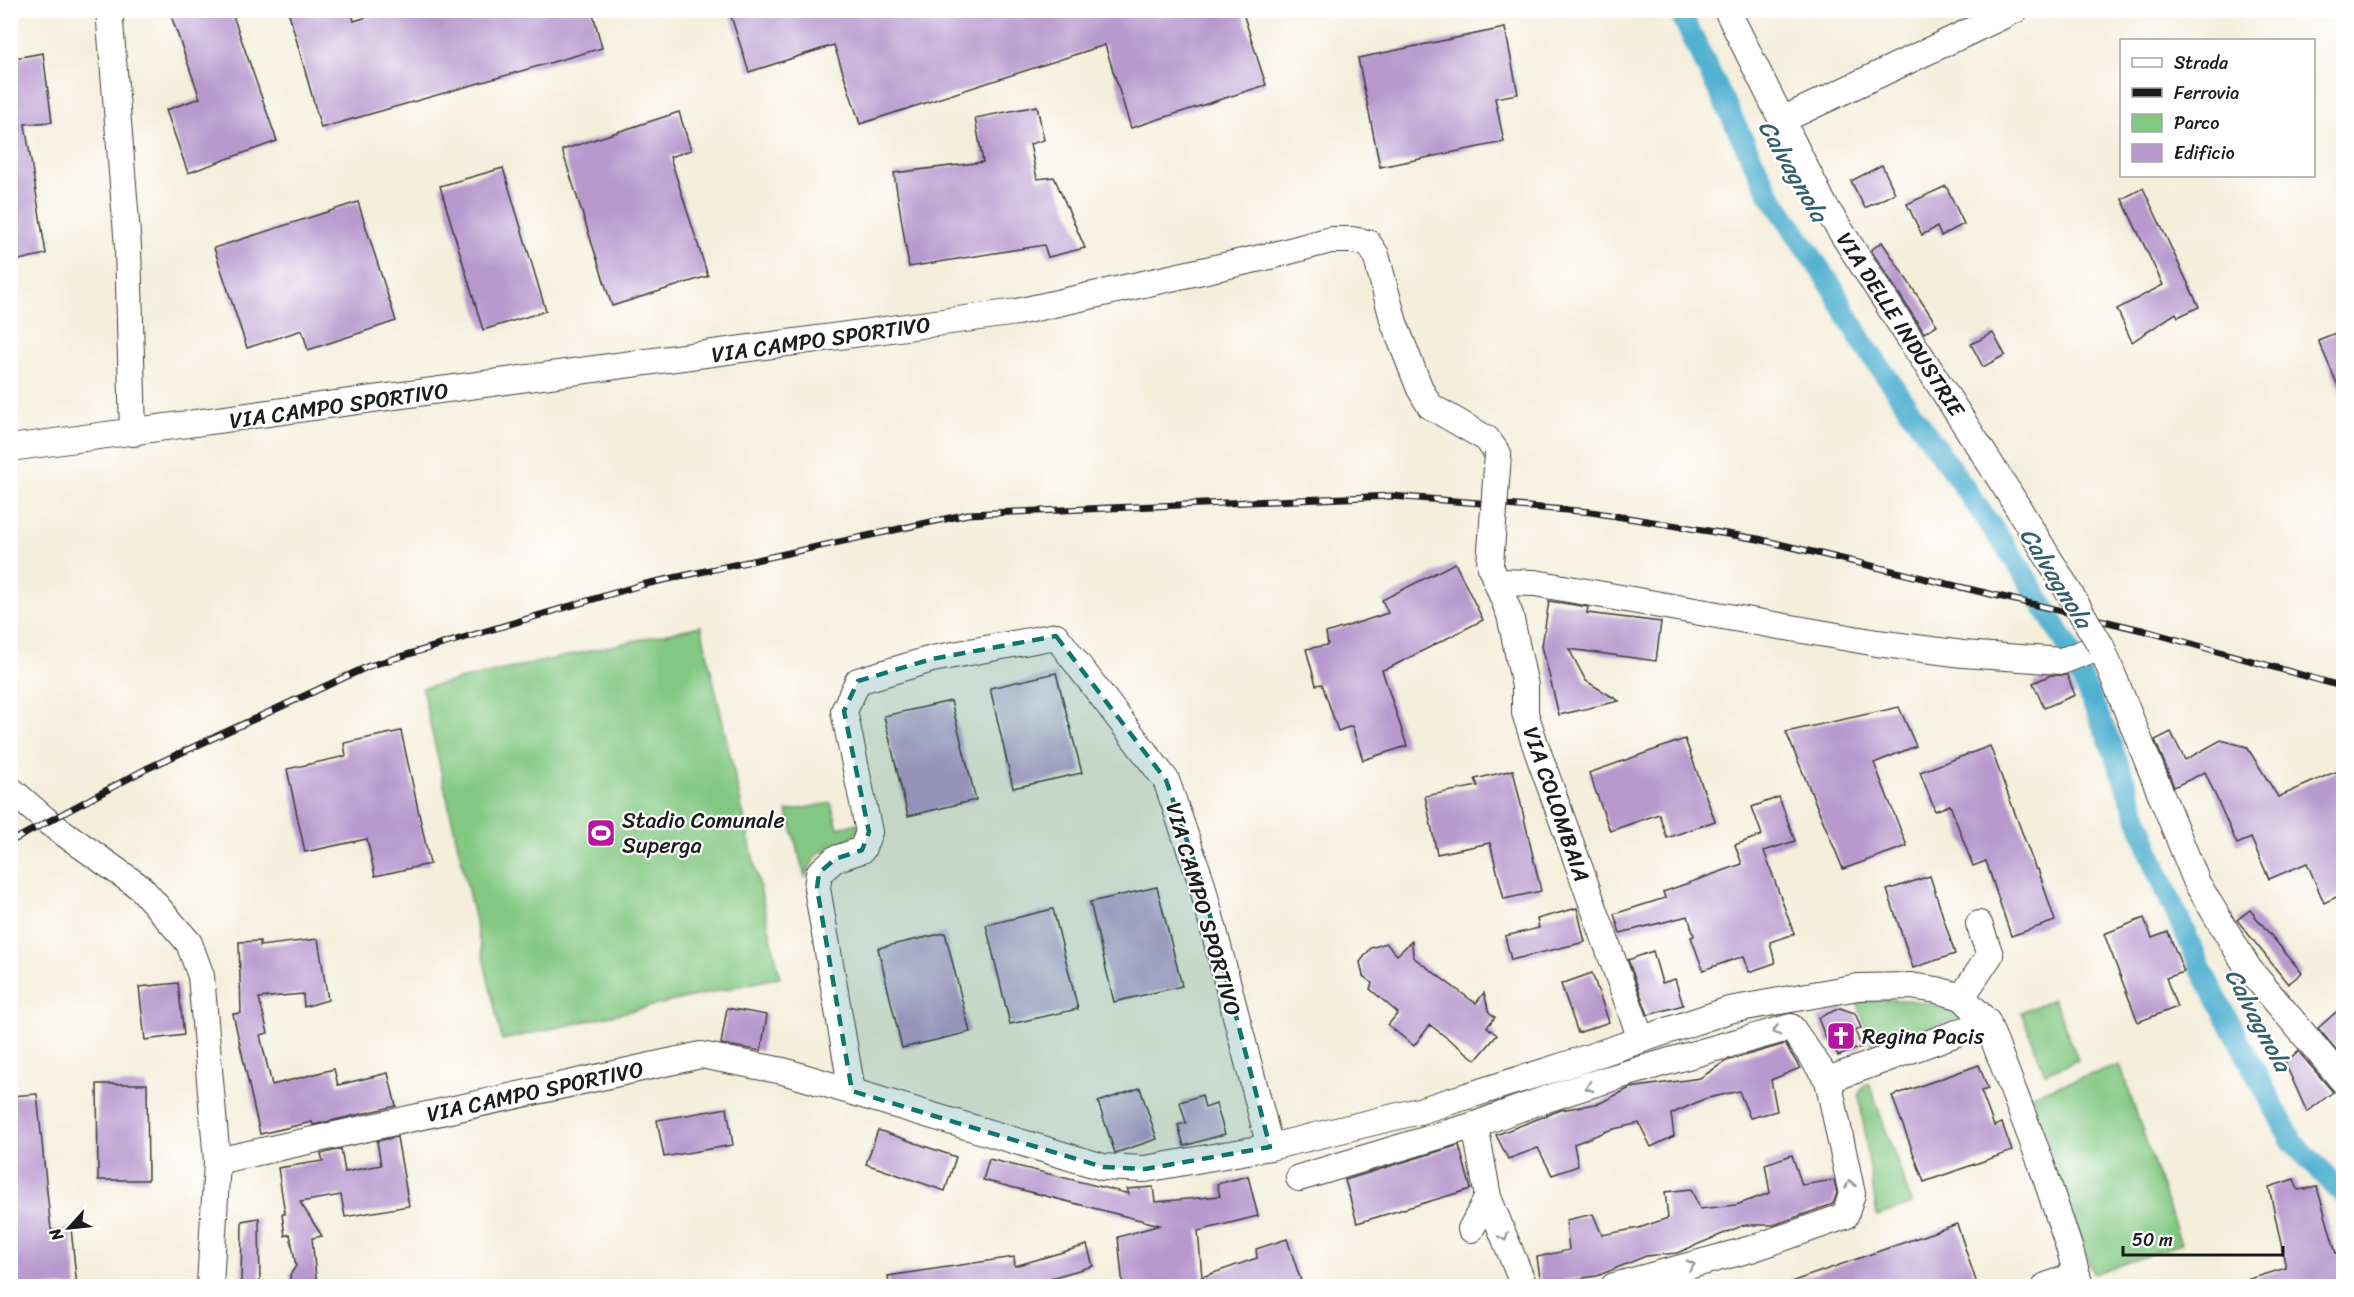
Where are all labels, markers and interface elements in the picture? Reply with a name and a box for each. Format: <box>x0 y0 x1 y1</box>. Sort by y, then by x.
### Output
legend <box>2120 39 2315 177</box>
text: Strada <box>2174 47 2229 79</box>
text: Ferrovia <box>2174 77 2239 109</box>
text: Parco <box>2174 107 2219 139</box>
water label: Calvagnola <box>1747 112 1840 232</box>
text: Edificio <box>2174 137 2235 169</box>
street label: VIA DELLE INDUSTRIE <box>1826 224 1976 426</box>
street label: VIA CAMPO SPORTIVO <box>709 305 933 374</box>
street label: VIA CAMPO SPORTIVO <box>227 371 451 440</box>
water label: Calvagnola <box>2008 519 2105 639</box>
street label: VIA COLOMBAIA <box>1512 721 1601 887</box>
street label: VIA CAMPO SPORTIVO <box>1154 798 1253 1021</box>
place label: Stadio Comunale Superga <box>622 801 785 865</box>
sports icon: Stadio Comunale Superga <box>585 817 617 849</box>
water label: Calvagnola <box>2213 960 2304 1081</box>
place label: Regina Pacis <box>1862 1017 1985 1056</box>
church icon: Regina Pacis <box>1825 1020 1857 1052</box>
one-way arrow <box>1771 1024 1781 1037</box>
street label: VIA CAMPO SPORTIVO <box>423 1049 647 1134</box>
one-way arrow <box>1584 1080 1595 1092</box>
one-way arrow <box>1844 1180 1857 1190</box>
north arrow <box>39 1198 99 1258</box>
scale bar <box>2123 1219 2284 1257</box>
text: N <box>40 1222 72 1247</box>
text: 50 m <box>2132 1224 2173 1256</box>
one-way arrow <box>1497 1231 1509 1242</box>
one-way arrow <box>1686 1260 1696 1273</box>

